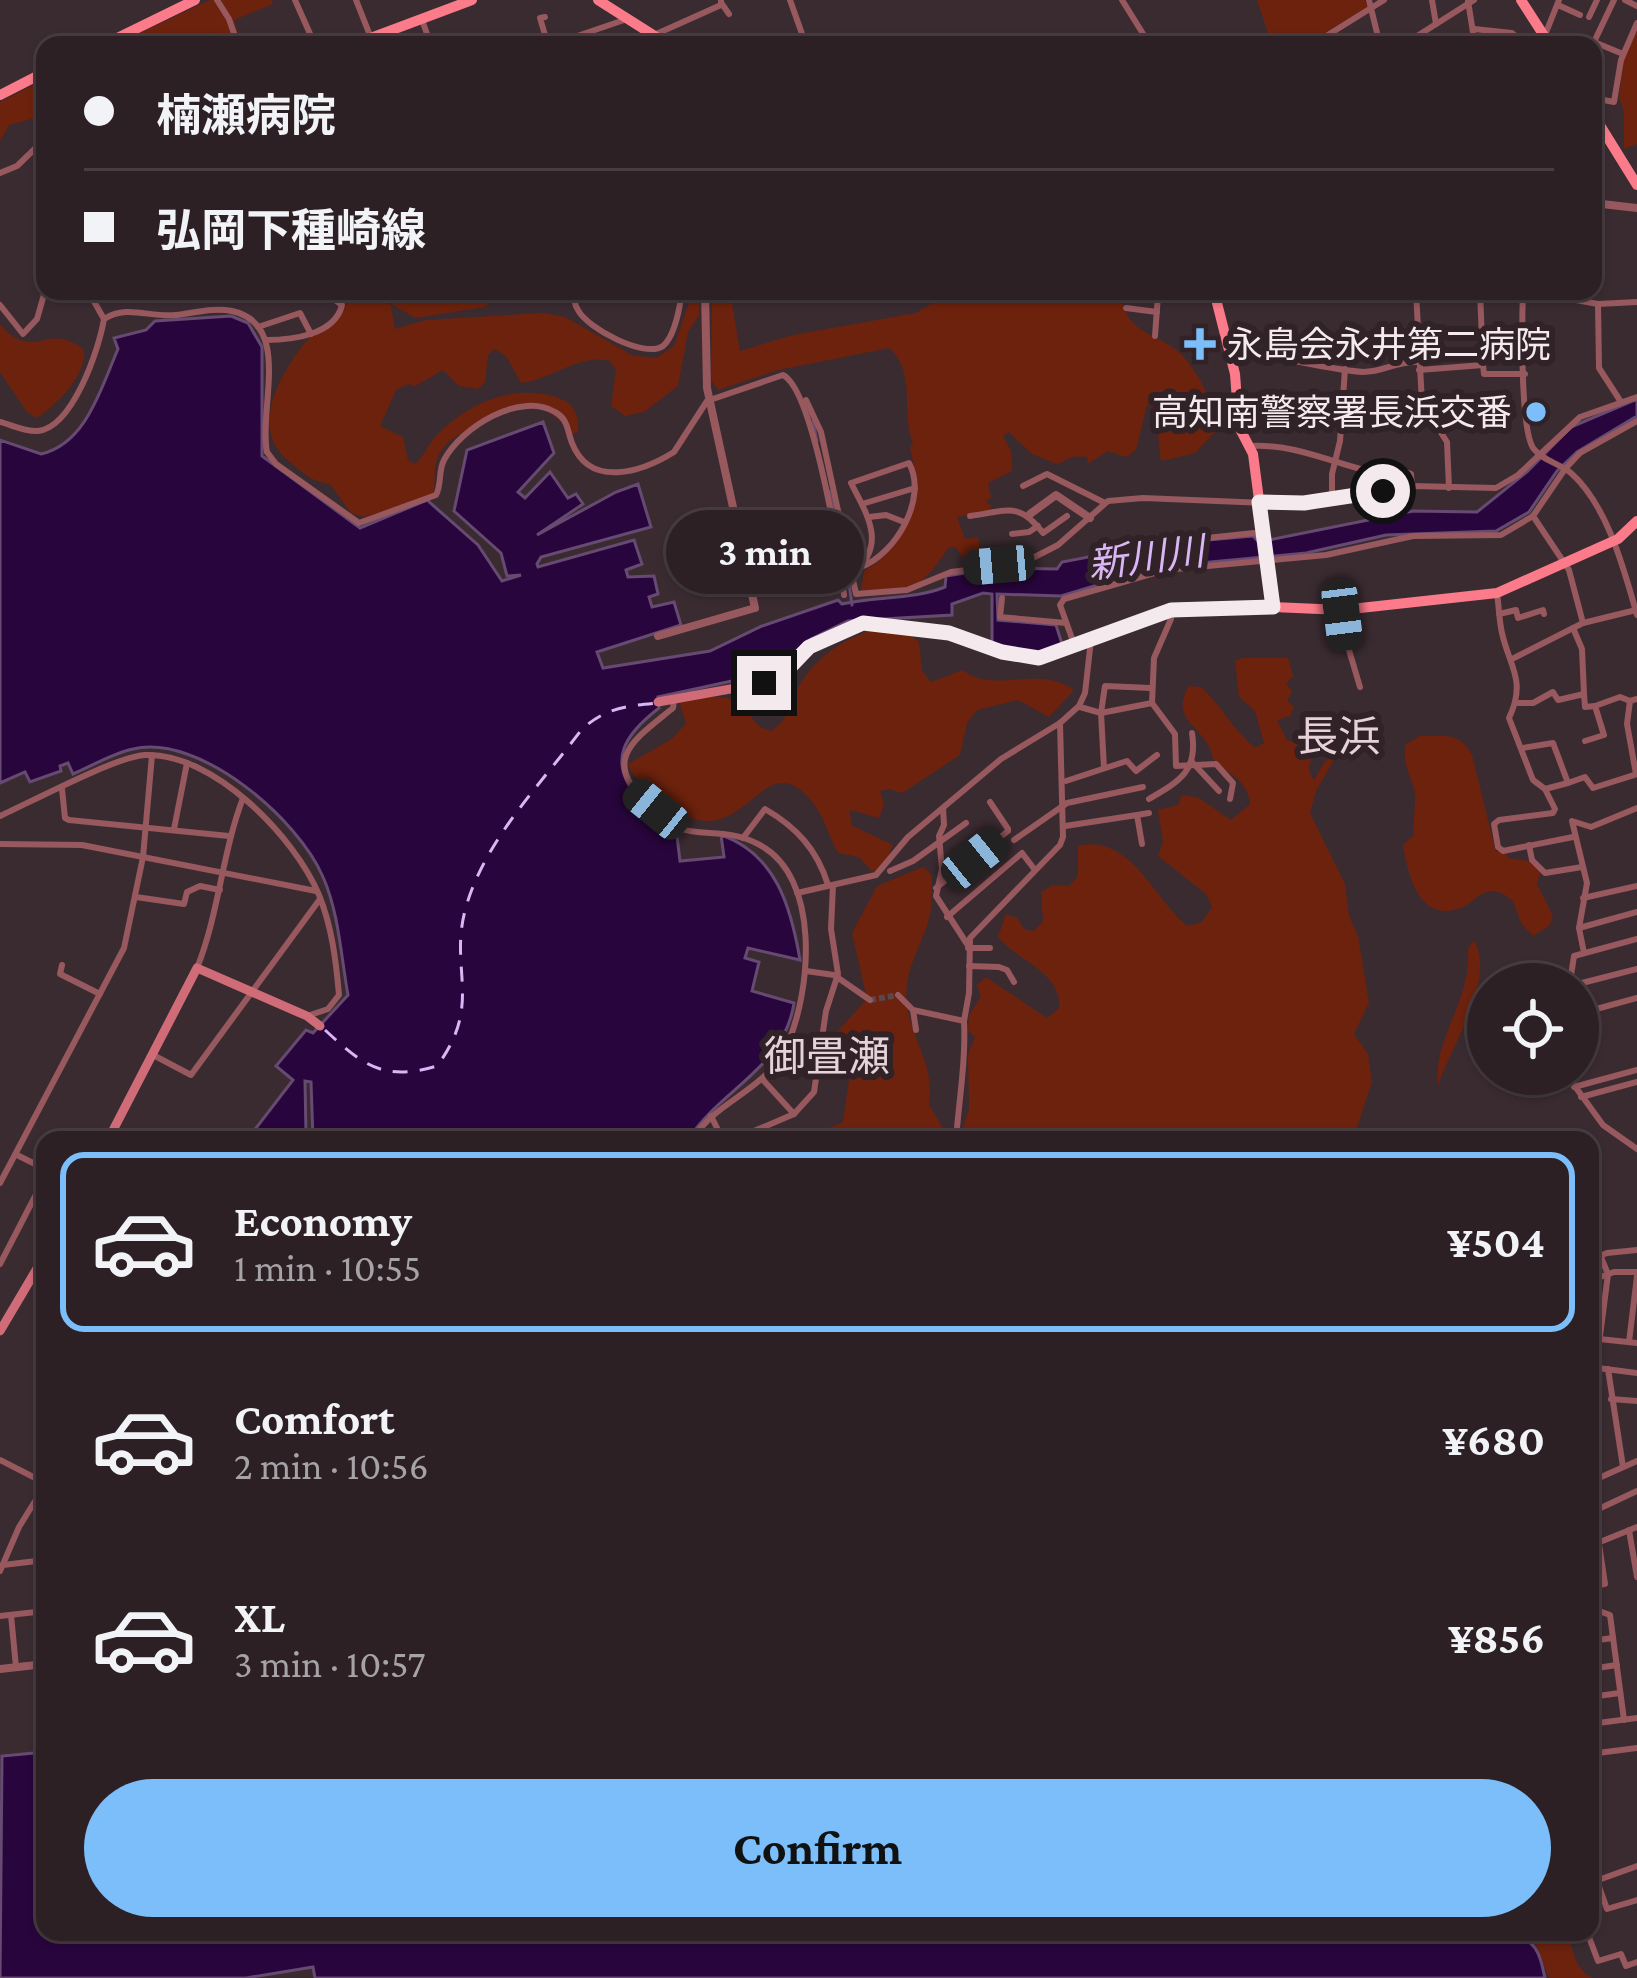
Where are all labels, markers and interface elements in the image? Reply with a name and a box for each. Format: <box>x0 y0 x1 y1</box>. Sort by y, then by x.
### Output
text: 楠瀬病院 <box>156 91 336 141</box>
text: 弘岡下種崎線 <box>156 206 426 256</box>
place label: 永島会永井第二病院 <box>1227 325 1551 365</box>
marker: 永島会永井第二病院 <box>1184 328 1216 360</box>
place label: 高知南警察署長浜交番 <box>1152 393 1512 433</box>
marker: 高知南警察署長浜交番 <box>1523 399 1549 425</box>
route start <box>1356 464 1410 518</box>
callout: 3 min <box>665 509 863 593</box>
water label: 新川川 <box>1085 529 1211 586</box>
text: 3 min <box>718 530 812 573</box>
car <box>962 544 1036 586</box>
car <box>1320 577 1364 653</box>
route end <box>737 656 791 710</box>
district label: 長浜 <box>1296 713 1380 760</box>
car <box>617 772 695 846</box>
car <box>935 822 1013 896</box>
map controls <box>1467 963 1599 1095</box>
button: locate <box>1467 963 1599 1095</box>
district label: 御畳瀬 <box>764 1033 890 1080</box>
icon: car <box>90 1188 198 1296</box>
text: Economy <box>234 1196 412 1246</box>
text: ¥504 <box>1447 1217 1545 1267</box>
text: 1 min · 10:55 <box>234 1246 421 1289</box>
icon: car <box>90 1386 198 1494</box>
text: Comfort <box>234 1394 395 1444</box>
text: ¥680 <box>1442 1415 1545 1465</box>
text: 2 min · 10:56 <box>234 1444 429 1487</box>
icon: car <box>90 1584 198 1692</box>
text: XL <box>234 1592 285 1642</box>
text: ¥856 <box>1448 1613 1545 1663</box>
text: 3 min · 10:57 <box>234 1642 425 1685</box>
button: Confirm <box>84 1779 1551 1917</box>

